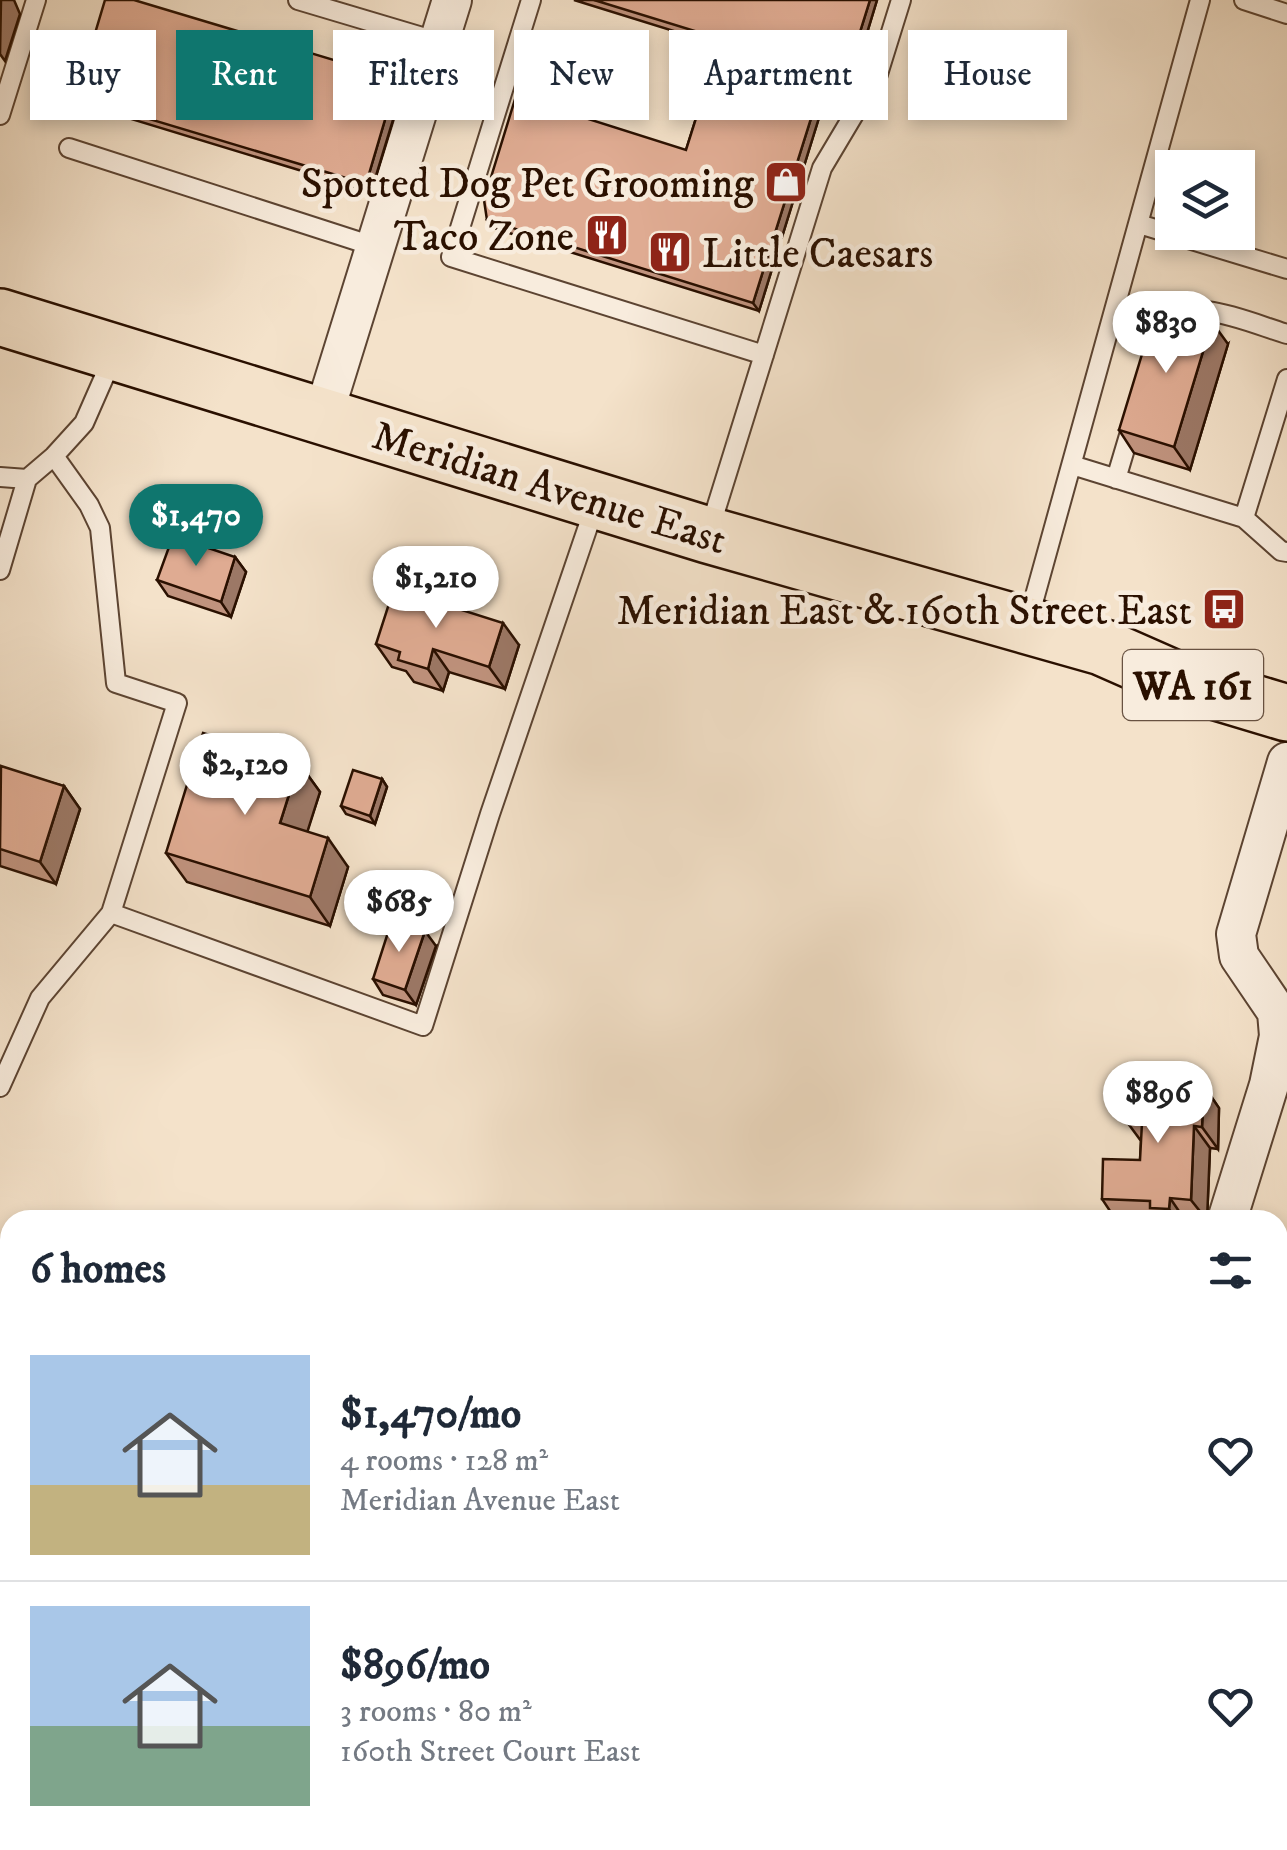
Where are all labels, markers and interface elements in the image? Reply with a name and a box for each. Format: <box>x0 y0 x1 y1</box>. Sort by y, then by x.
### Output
chip: Buy <box>30 30 156 120</box>
chip: Rent <box>176 30 313 120</box>
chip: Filters <box>333 30 494 120</box>
chip: New <box>514 30 649 120</box>
chip: Apartment <box>669 30 888 120</box>
chip: House <box>908 30 1067 120</box>
map controls <box>1155 150 1255 250</box>
button: layers <box>1155 150 1255 250</box>
place label: Spotted Dog Pet Grooming <box>301 159 755 211</box>
shop icon: Spotted Dog Pet Grooming <box>763 159 809 205</box>
place label: Taco Zone <box>394 212 574 264</box>
restaurant icon: Taco Zone <box>584 212 630 258</box>
restaurant icon: Little Caesars <box>647 229 693 275</box>
place label: Little Caesars <box>702 229 933 281</box>
pin: $830 <box>1107 291 1225 376</box>
text: $830 <box>1135 303 1197 343</box>
street label: Meridian Avenue East <box>366 410 732 567</box>
pin: $1,470 <box>115 484 277 569</box>
text: $1,470 <box>151 496 241 536</box>
pin: $1,210 <box>355 546 517 631</box>
text: $1,210 <box>395 558 477 598</box>
place label: Meridian East & 160th Street East <box>617 586 1192 638</box>
bus stop icon: Meridian East & 160th Street East <box>1201 586 1247 632</box>
road number: WA 161 <box>1123 650 1263 720</box>
pin: $2,120 <box>164 733 326 818</box>
text: $2,120 <box>202 745 288 785</box>
pin: $685 <box>340 870 458 955</box>
text: $685 <box>366 882 432 922</box>
pin: $896 <box>1099 1061 1217 1146</box>
text: $896 <box>1125 1073 1191 1113</box>
icon: filters <box>1203 1243 1258 1298</box>
text: 6 homes <box>30 1244 166 1296</box>
text: $1,470/mo <box>340 1389 521 1441</box>
icon: home <box>110 1395 230 1515</box>
icon: heart <box>1203 1428 1258 1483</box>
text: 4 rooms · 128 m² <box>340 1441 548 1481</box>
text: Meridian Avenue East <box>340 1481 620 1521</box>
text: $896/mo <box>340 1640 490 1692</box>
icon: home <box>110 1646 230 1766</box>
icon: heart <box>1203 1679 1258 1734</box>
text: 3 rooms · 80 m² <box>340 1692 532 1732</box>
text: 160th Street Court East <box>340 1732 640 1772</box>

